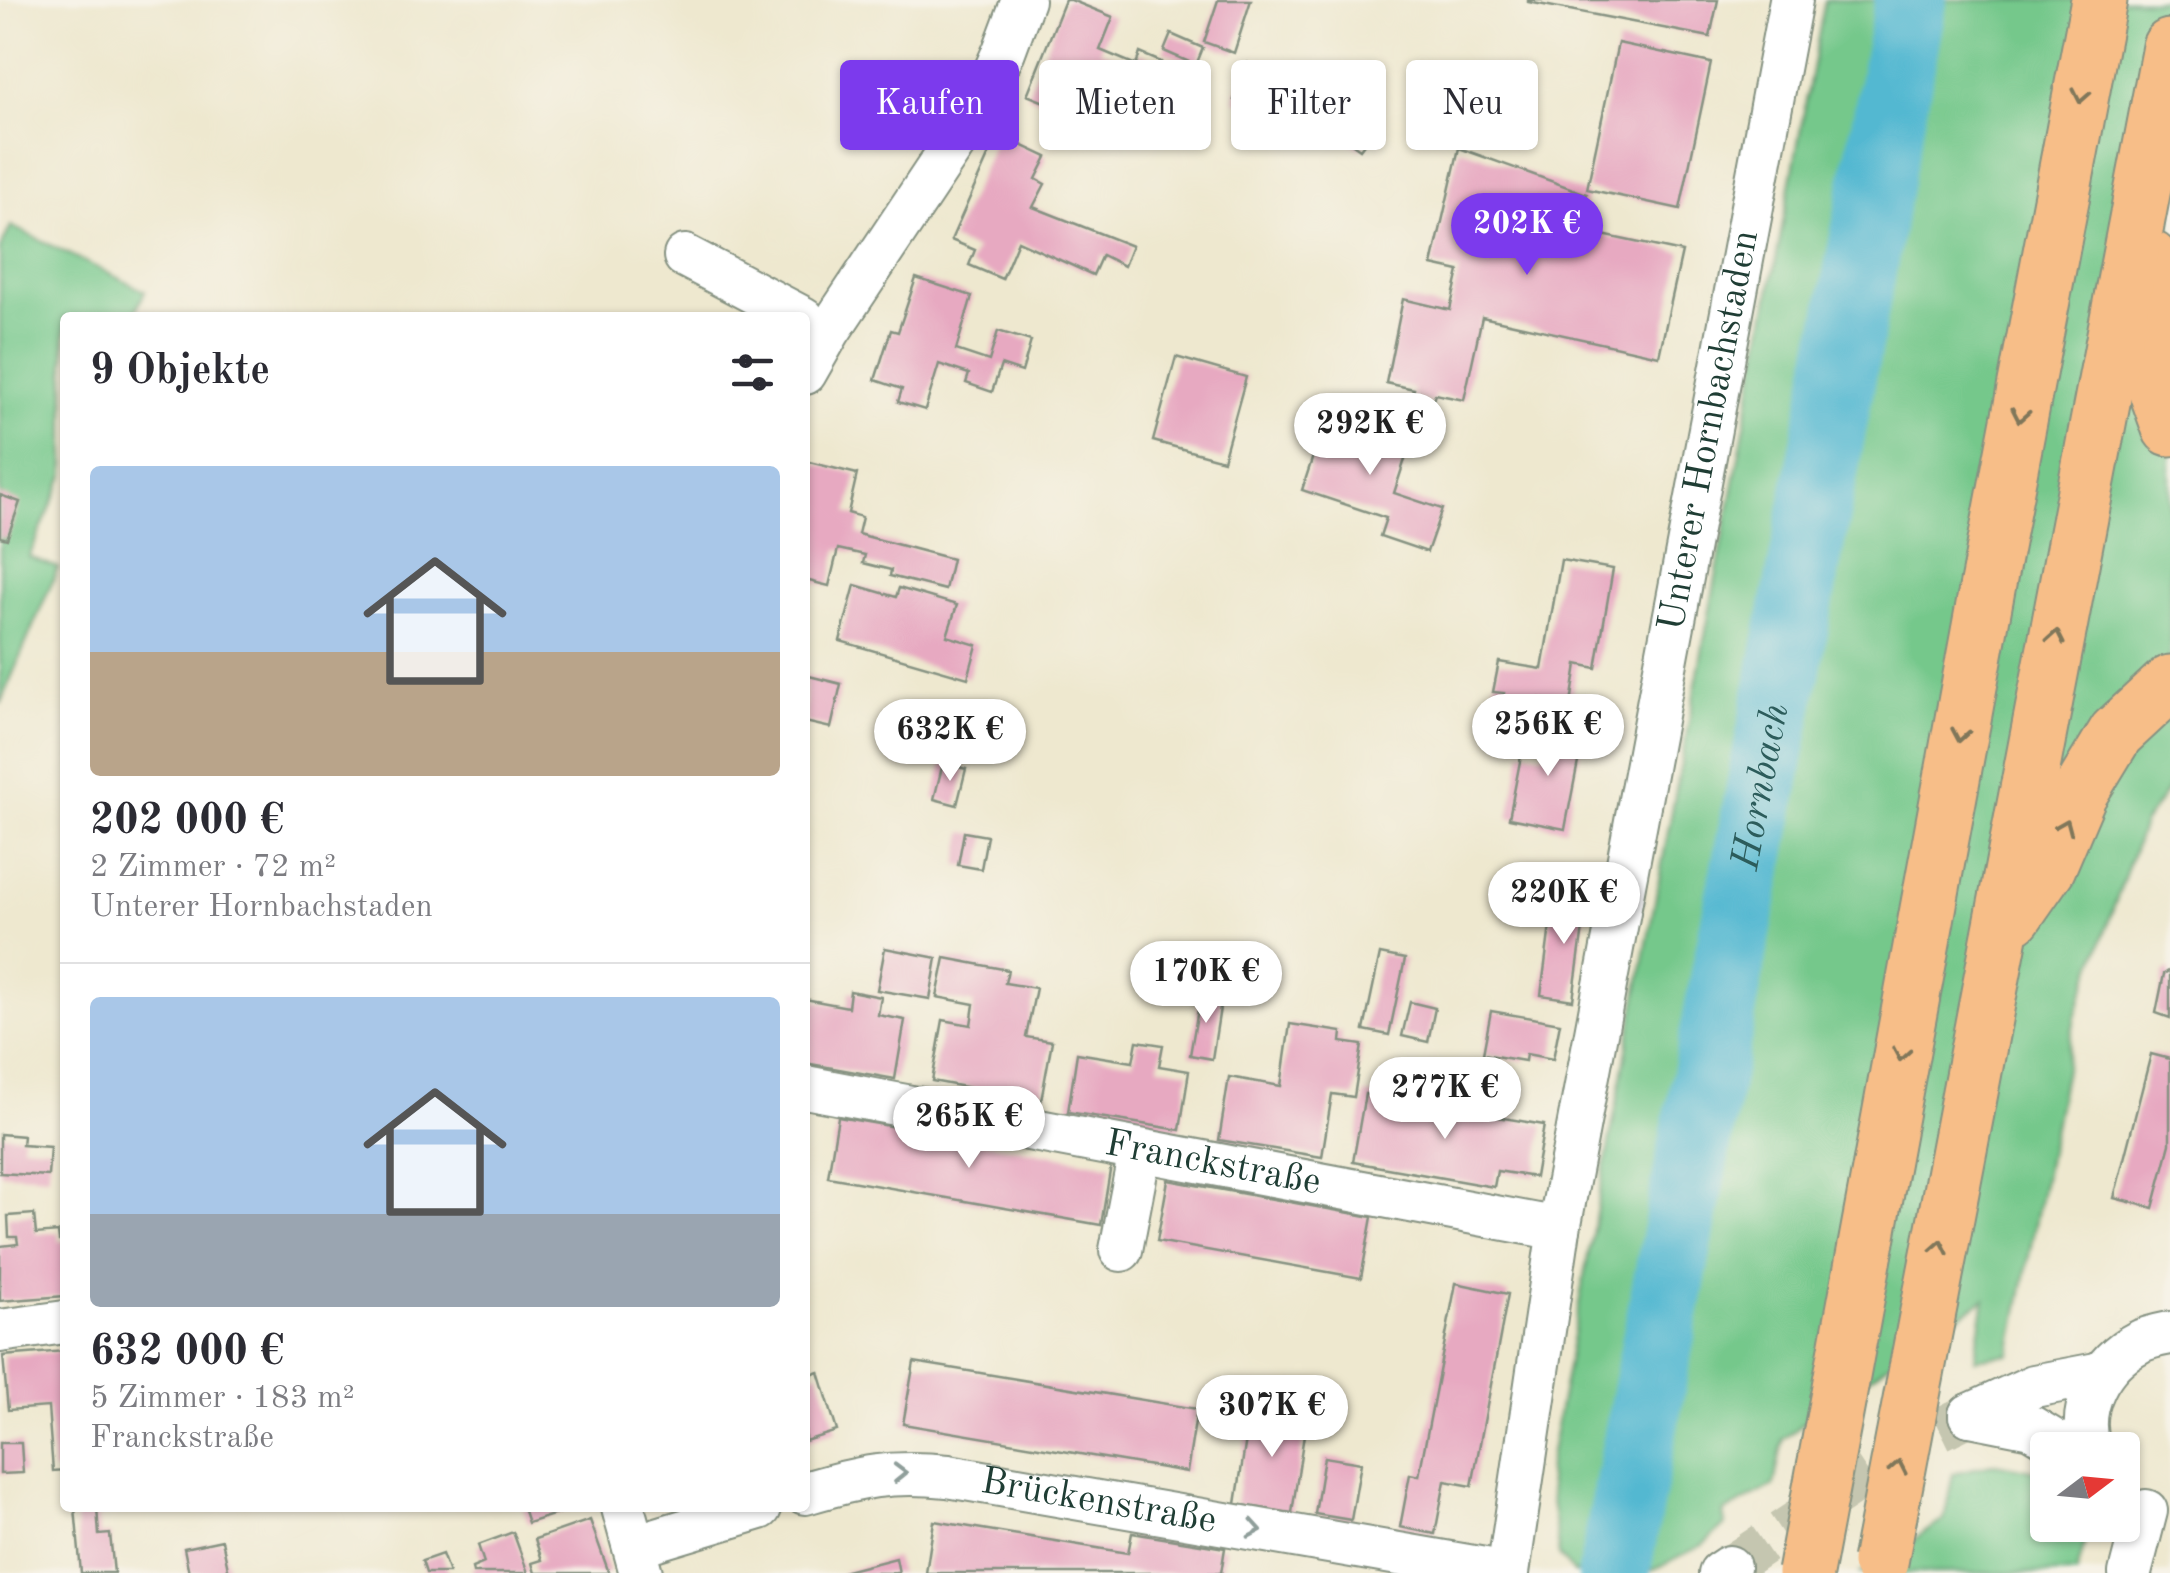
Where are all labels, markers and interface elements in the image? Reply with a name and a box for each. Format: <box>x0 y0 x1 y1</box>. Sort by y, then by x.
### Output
chip: Kaufen <box>840 60 1019 150</box>
chip: Mieten <box>1039 60 1211 150</box>
chip: Filter <box>1231 60 1386 150</box>
chip: Neu <box>1406 60 1538 150</box>
one-way arrow <box>2071 87 2092 104</box>
pin: 202K € <box>1446 193 1608 278</box>
text: 202K € <box>1473 209 1581 241</box>
street label: Unterer Hornbachstaden <box>1653 227 1766 634</box>
icon: filters <box>725 345 780 400</box>
text: 9 Objekte <box>90 351 270 393</box>
pin: 292K € <box>1289 393 1451 478</box>
one-way arrow <box>2010 407 2031 423</box>
text: 292K € <box>1316 409 1424 441</box>
icon: home <box>345 531 525 711</box>
one-way arrow <box>2045 629 2066 646</box>
pin: 256K € <box>1467 694 1629 779</box>
pin: 632K € <box>869 699 1031 784</box>
water label: Hornbach <box>1727 700 1798 874</box>
text: 256K € <box>1494 710 1602 742</box>
text: 632K € <box>896 715 1004 747</box>
one-way arrow <box>1950 726 1971 743</box>
text: 202 000 € <box>90 801 284 843</box>
one-way arrow <box>2053 818 2073 836</box>
text: 2 Zimmer · 72 m² <box>90 852 336 884</box>
pin: 220K € <box>1483 862 1645 947</box>
text: 220K € <box>1510 878 1618 910</box>
text: Unterer Hornbachstaden <box>90 892 433 924</box>
pin: 170K € <box>1125 941 1287 1026</box>
text: 170K € <box>1152 957 1260 989</box>
one-way arrow <box>1891 1046 1912 1062</box>
pin: 277K € <box>1364 1057 1526 1142</box>
icon: home <box>345 1062 525 1242</box>
text: 277K € <box>1391 1073 1499 1105</box>
pin: 265K € <box>888 1086 1050 1171</box>
text: 265K € <box>915 1102 1023 1134</box>
street label: Franckstraße <box>1102 1125 1324 1203</box>
one-way arrow <box>1929 1239 1950 1255</box>
text: 632 000 € <box>90 1332 284 1374</box>
pin: 307K € <box>1191 1375 1353 1460</box>
text: 5 Zimmer · 183 m² <box>90 1383 355 1415</box>
text: 307K € <box>1218 1391 1326 1423</box>
text: Franckstraße <box>90 1423 274 1455</box>
north arrow <box>2030 1432 2140 1542</box>
map controls <box>2030 1432 2140 1542</box>
one-way arrow <box>1887 1458 1908 1475</box>
one-way arrow <box>892 1463 908 1484</box>
street label: Brückenstraße <box>978 1463 1219 1541</box>
one-way arrow <box>1247 1518 1263 1539</box>

